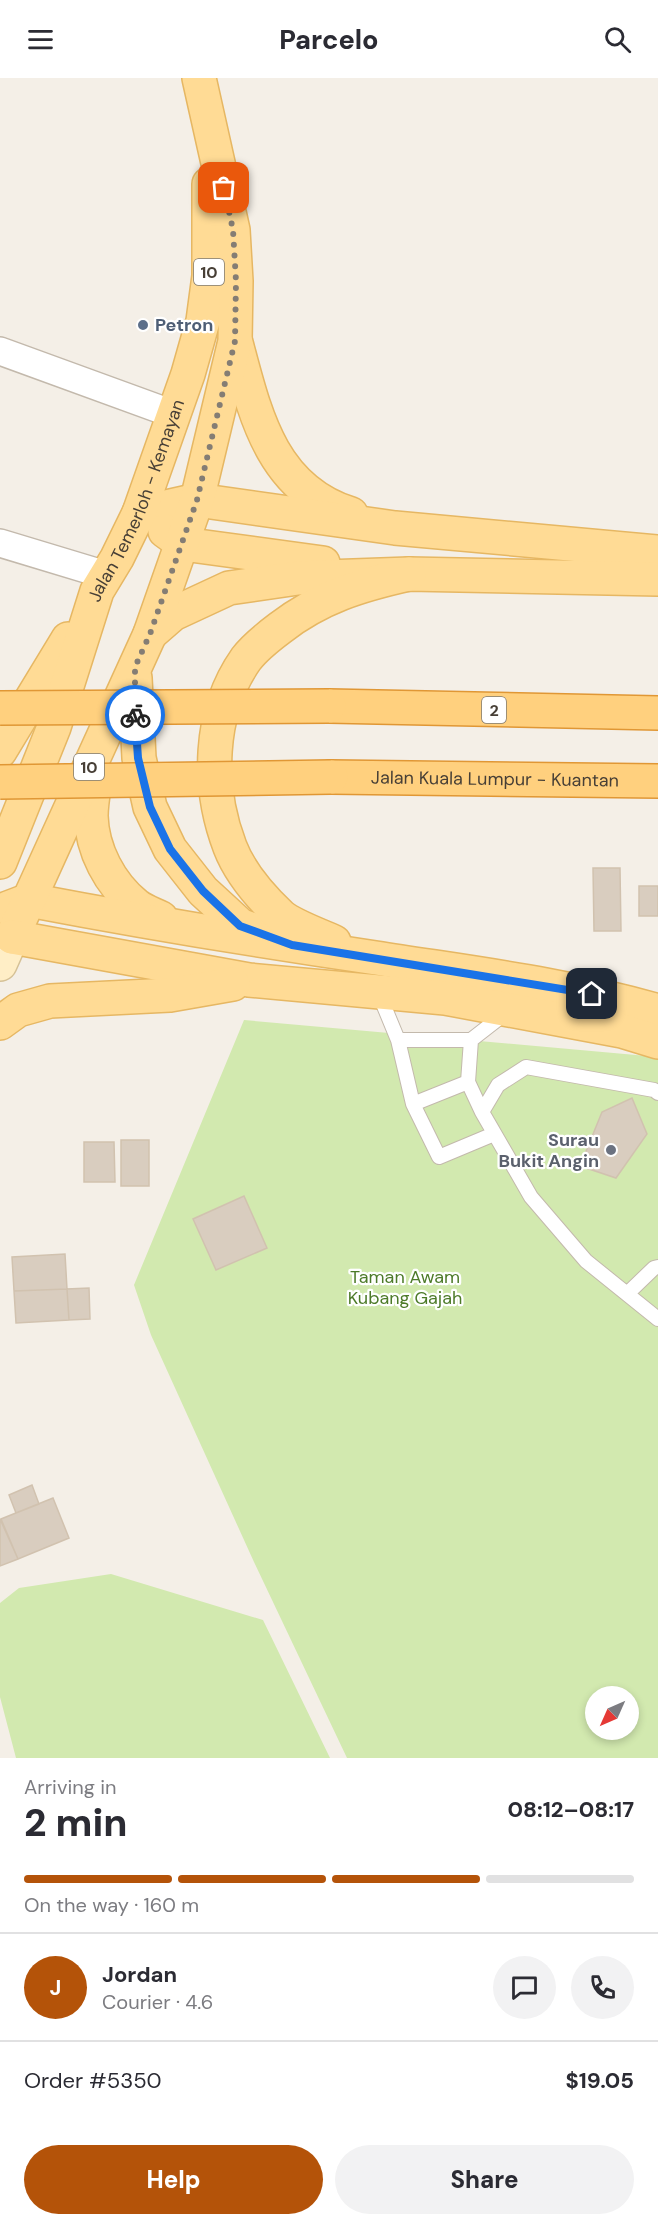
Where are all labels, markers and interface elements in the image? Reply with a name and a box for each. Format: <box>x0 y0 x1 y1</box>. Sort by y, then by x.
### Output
text: Parcelo <box>279 22 379 57</box>
icon: menu <box>24 23 57 56</box>
icon: search <box>601 23 634 56</box>
pin <box>198 162 249 213</box>
icon: bag <box>207 171 240 204</box>
road number: 10 <box>194 259 224 285</box>
place label: Petron <box>155 313 213 337</box>
marker: Petron <box>136 318 150 332</box>
street label: Jalan Temerloh - Kemayan <box>82 396 190 605</box>
courier <box>105 685 165 745</box>
road number: 2 <box>482 697 506 723</box>
icon: bike <box>119 699 152 732</box>
road number: 10 <box>74 754 104 780</box>
street label: Jalan Kuala Lumpur - Kuantan <box>371 765 619 793</box>
pin <box>566 968 617 1019</box>
icon: home <box>575 977 608 1010</box>
place label: Surau Bukit Angin <box>498 1128 599 1173</box>
marker: Surau Bukit Angin <box>604 1143 618 1157</box>
park label: Taman Awam Kubang Gajah <box>348 1265 462 1310</box>
north arrow <box>585 1686 639 1740</box>
map controls <box>585 1686 639 1740</box>
text: Arriving in <box>24 1774 116 1800</box>
text: 08:12–08:17 <box>507 1795 634 1824</box>
text: 2 min <box>24 1797 128 1848</box>
text: On the way · 160 m <box>24 1892 199 1918</box>
button: chat <box>493 1956 556 2019</box>
button: phone <box>571 1956 634 2019</box>
text: Jordan <box>102 1960 177 1989</box>
text: J <box>50 1973 61 2002</box>
text: Courier · 4.6 <box>102 1989 213 2015</box>
text: Order #5350 <box>24 2066 162 2095</box>
text: $19.05 <box>566 2066 634 2095</box>
button: Help <box>24 2145 323 2214</box>
button: Share <box>335 2145 634 2214</box>

